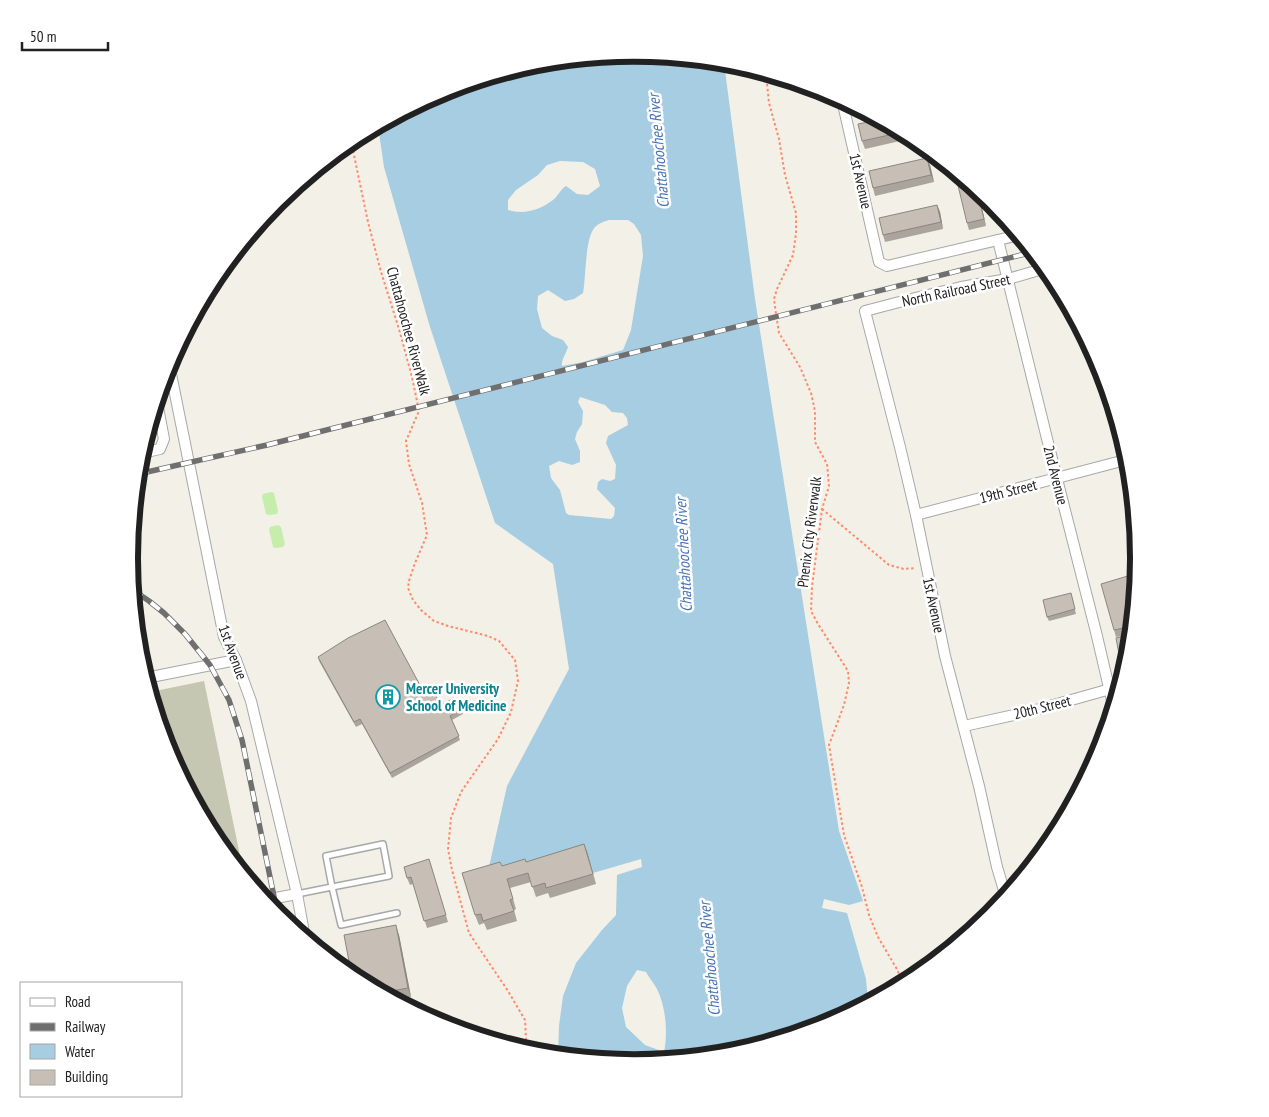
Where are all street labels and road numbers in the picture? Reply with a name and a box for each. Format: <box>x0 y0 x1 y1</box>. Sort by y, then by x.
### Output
street label: 1st Avenue <box>845 151 877 211</box>
street label: Chattahoochee RiverWalk <box>383 265 435 397</box>
street label: North Railroad Street <box>900 269 1012 311</box>
street label: 2nd Avenue <box>1039 443 1073 507</box>
street label: Phenix City Riverwalk <box>793 475 825 589</box>
street label: 19th Street <box>977 475 1039 507</box>
street label: 1st Avenue <box>919 575 949 635</box>
street label: 1st Avenue <box>214 622 252 682</box>
street label: 20th Street <box>1011 691 1073 723</box>

